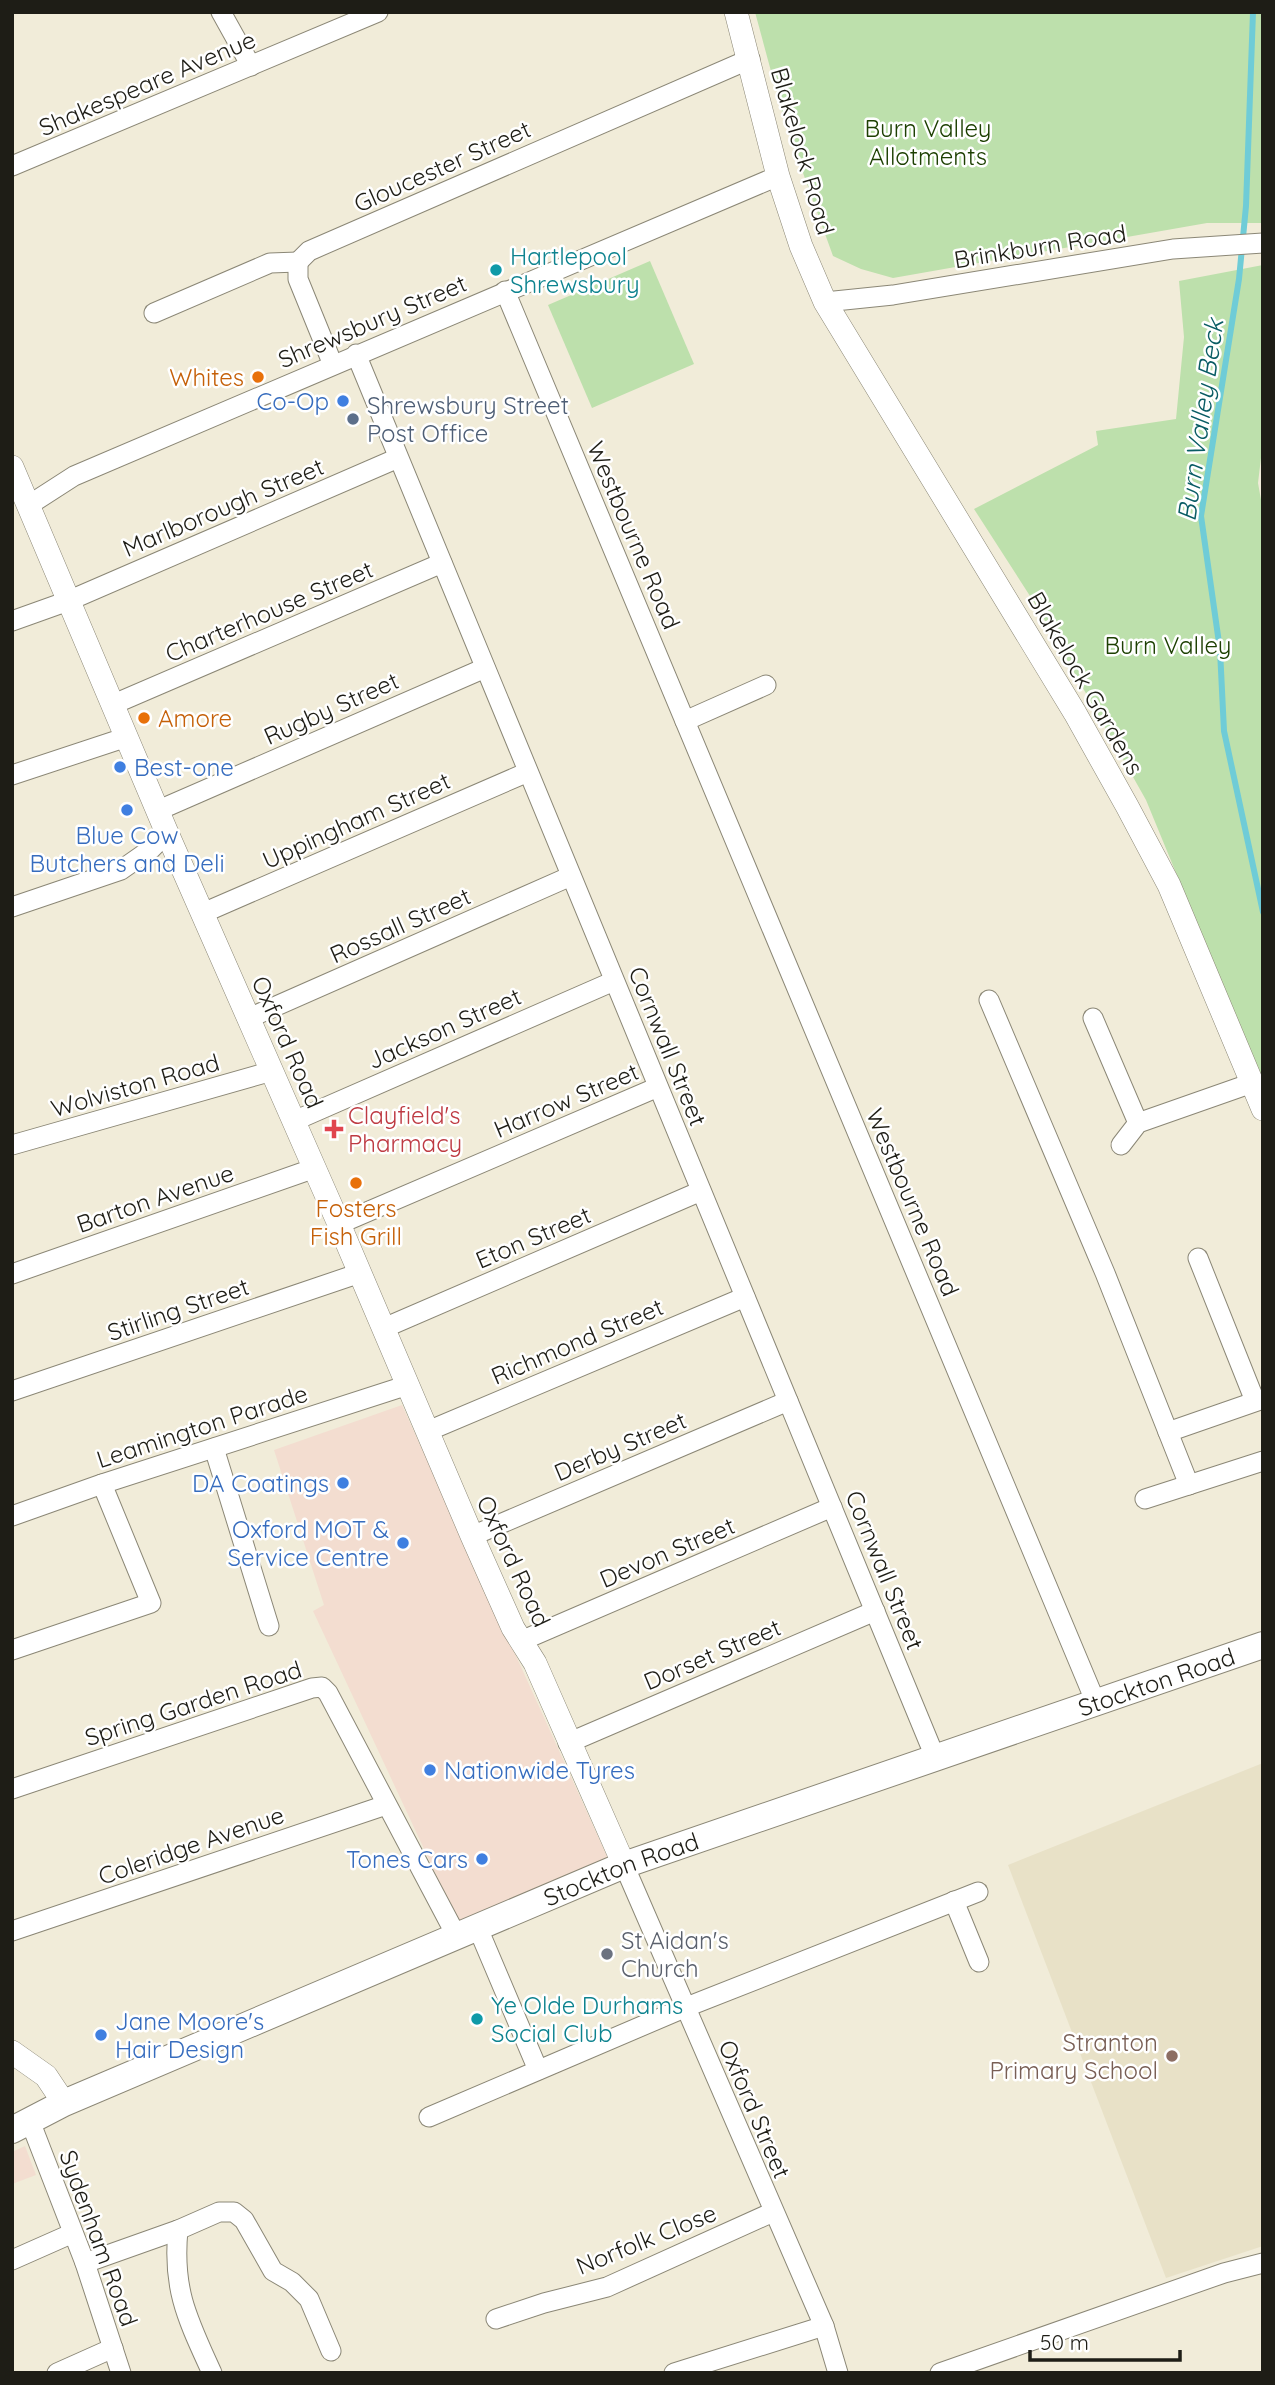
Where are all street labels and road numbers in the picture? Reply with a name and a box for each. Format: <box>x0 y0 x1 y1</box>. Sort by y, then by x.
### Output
street label: Shakespeare Avenue <box>34 24 260 142</box>
street label: Blakelock Road <box>765 64 841 238</box>
street label: Gloucester Street <box>349 114 535 218</box>
street label: Brinkburn Road <box>952 218 1128 274</box>
street label: Shrewsbury Street <box>273 268 471 374</box>
street label: Westbourne Road <box>581 437 687 633</box>
street label: Marlborough Street <box>118 451 328 563</box>
street label: Charterhouse Street <box>161 554 377 668</box>
street label: Blakelock Gardens <box>1021 586 1151 780</box>
street label: Rugby Street <box>259 665 403 751</box>
street label: Uppingham Street <box>257 765 455 875</box>
street label: Rossall Street <box>325 881 475 969</box>
street label: Cornwall Street <box>622 962 714 1130</box>
street label: Oxford Road <box>246 971 330 1113</box>
street label: Jackson Street <box>362 981 526 1075</box>
street label: Wolviston Road <box>47 1047 223 1123</box>
street label: Harrow Street <box>489 1056 643 1144</box>
street label: Westbourne Road <box>860 1104 966 1300</box>
street label: Barton Avenue <box>72 1157 238 1239</box>
street label: Eton Street <box>471 1199 595 1275</box>
street label: Stirling Street <box>103 1271 253 1347</box>
street label: Richmond Street <box>486 1291 668 1391</box>
street label: Leamington Parade <box>93 1378 311 1474</box>
street label: Derby Street <box>549 1405 691 1487</box>
street label: Cornwall Street <box>839 1486 931 1654</box>
street label: Oxford Road <box>471 1491 557 1631</box>
street label: Devon Street <box>595 1510 739 1594</box>
street label: Dorset Street <box>639 1612 785 1696</box>
street label: Stockton Road <box>1074 1641 1239 1723</box>
street label: Spring Garden Road <box>81 1654 305 1752</box>
street label: Coleridge Avenue <box>94 1799 288 1891</box>
street label: Stockton Road <box>539 1825 702 1912</box>
street label: Oxford Street <box>712 2035 798 2183</box>
street label: Sydenham Road <box>53 2146 145 2330</box>
street label: Norfolk Close <box>571 2197 721 2281</box>

